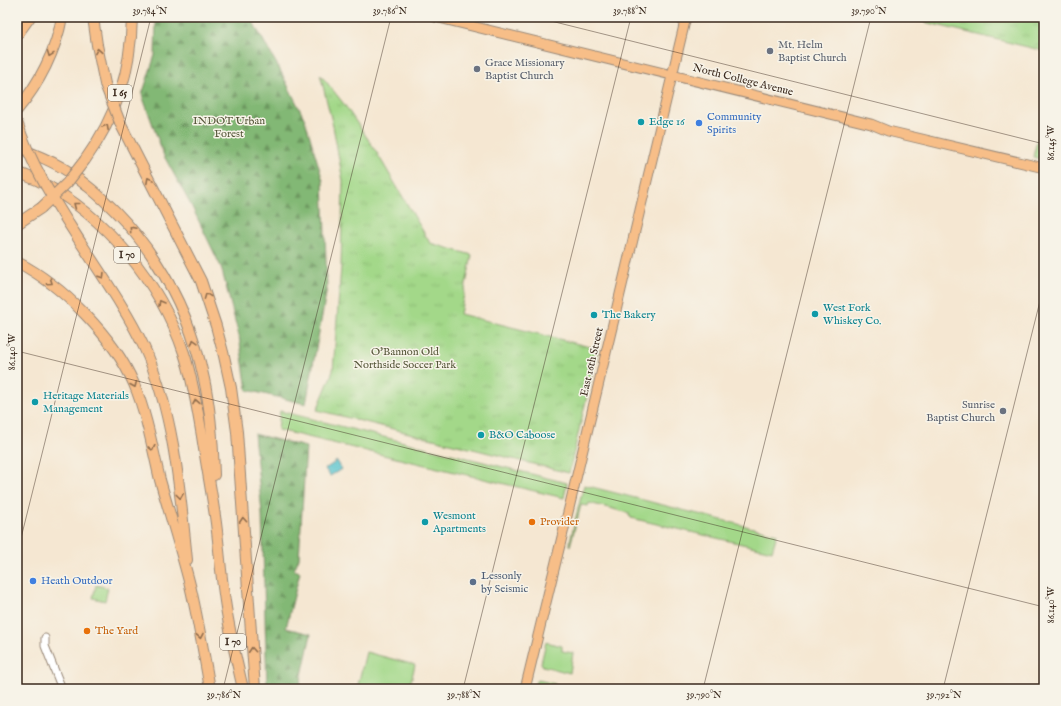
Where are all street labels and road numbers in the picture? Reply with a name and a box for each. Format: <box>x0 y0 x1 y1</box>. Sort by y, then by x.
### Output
street label: North College Avenue <box>691 61 795 99</box>
road number: I 65 <box>108 85 132 101</box>
road number: I 70 <box>114 247 140 263</box>
street label: East 16th Street <box>577 326 607 398</box>
road number: I 70 <box>220 634 246 650</box>

